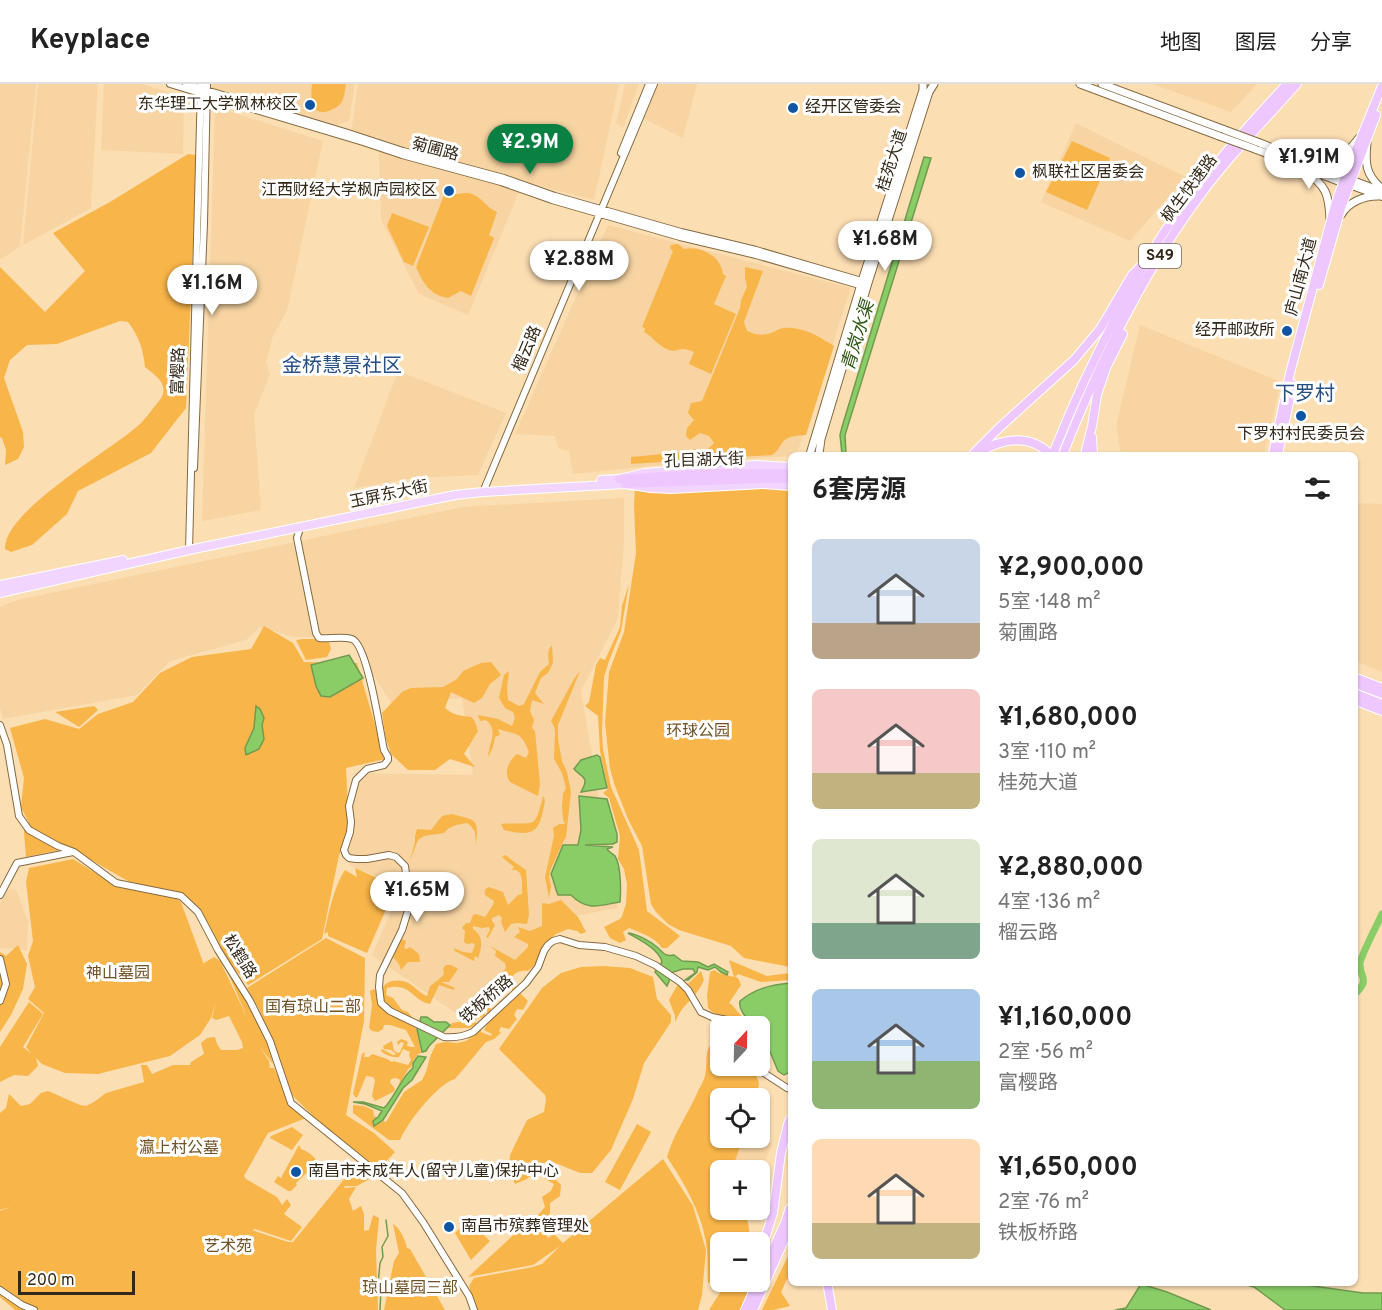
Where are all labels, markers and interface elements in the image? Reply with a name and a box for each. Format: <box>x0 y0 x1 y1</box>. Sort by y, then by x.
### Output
text: Keyplace <box>30 23 150 59</box>
text: 地图 <box>1160 30 1202 57</box>
text: 图层 <box>1235 30 1277 57</box>
text: 分享 <box>1310 30 1352 57</box>
place label: 东华理工大学枫林校区 <box>138 95 298 115</box>
marker: 东华理工大学枫林校区 <box>303 98 317 112</box>
place label: 经开区管委会 <box>805 98 901 118</box>
marker: 经开区管委会 <box>786 101 800 115</box>
pin: ¥2.9M <box>488 124 572 175</box>
street label: 桂苑大道 <box>874 127 912 195</box>
text: ¥2.9M <box>501 130 559 156</box>
street label: 菊圃路 <box>409 134 461 166</box>
pin: ¥1.91M <box>1260 139 1358 190</box>
text: ¥1.91M <box>1278 145 1340 171</box>
street label: 枫生快速路 <box>1158 151 1222 227</box>
place label: 枫联社区居委会 <box>1032 163 1144 183</box>
marker: 枫联社区居委会 <box>1013 166 1027 180</box>
place label: 江西财经大学枫庐园校区 <box>261 181 437 201</box>
marker: 江西财经大学枫庐园校区 <box>442 184 456 198</box>
pin: ¥1.68M <box>836 221 934 272</box>
text: ¥1.68M <box>852 227 918 253</box>
street label: 庐山南大道 <box>1282 236 1322 318</box>
pin: ¥2.88M <box>530 241 628 292</box>
road number: S49 <box>1139 244 1181 268</box>
text: ¥2.88M <box>544 247 614 273</box>
pin: ¥1.16M <box>163 265 261 316</box>
text: ¥1.16M <box>181 271 243 297</box>
water label: 青岚水渠 <box>837 295 881 374</box>
place label: 经开邮政所 <box>1195 321 1275 341</box>
street label: 榴云路 <box>509 323 547 375</box>
marker: 经开邮政所 <box>1280 324 1294 338</box>
street label: 富樱路 <box>168 347 190 395</box>
district label: 金桥慧景社区 <box>282 354 402 380</box>
district label: 下罗村 <box>1275 382 1335 408</box>
marker: 下罗村村民委员会 <box>1294 409 1308 423</box>
place label: 下罗村村民委员会 <box>1237 425 1365 445</box>
street label: 孔目湖大街 <box>664 450 744 472</box>
icon: filters <box>1301 472 1334 505</box>
text: 6套房源 <box>812 475 906 508</box>
street label: 玉屏东大街 <box>348 477 430 513</box>
text: ¥2,900,000 <box>998 552 1144 585</box>
icon: home <box>860 563 932 635</box>
text: 5室 · 148 m² <box>998 590 1100 616</box>
text: 菊圃路 <box>998 621 1058 647</box>
text: ¥1,680,000 <box>998 702 1138 735</box>
icon: home <box>860 713 932 785</box>
park label: 环球公园 <box>666 722 730 742</box>
text: 3室 · 110 m² <box>998 740 1096 766</box>
text: 桂苑大道 <box>998 771 1078 797</box>
text: ¥2,880,000 <box>998 852 1144 885</box>
icon: home <box>860 863 932 935</box>
pin: ¥1.65M <box>368 872 466 923</box>
text: ¥1.65M <box>384 878 450 904</box>
text: 4室 · 136 m² <box>998 890 1100 916</box>
text: 榴云路 <box>998 921 1058 947</box>
street label: 松鹤路 <box>218 931 260 983</box>
park label: 神山墓园 <box>86 964 150 984</box>
street label: 铁板桥路 <box>456 971 518 1029</box>
park label: 国有琼山二部 <box>265 997 361 1018</box>
text: ¥1,160,000 <box>998 1002 1132 1035</box>
icon: home <box>860 1013 932 1085</box>
north arrow <box>710 1016 770 1076</box>
map controls <box>710 1016 770 1292</box>
text: 2室 · 56 m² <box>998 1040 1093 1066</box>
text: 富樱路 <box>998 1071 1058 1097</box>
button: locate <box>710 1088 770 1148</box>
park label: 瀛上村公墓 <box>139 1138 219 1159</box>
text: ¥1,650,000 <box>998 1152 1138 1185</box>
button: + <box>710 1160 770 1220</box>
place label: 南昌市未成年人(留守儿童)保护中心 <box>308 1162 559 1182</box>
icon: home <box>860 1163 932 1235</box>
marker: 南昌市未成年人(留守儿童)保护中心 <box>289 1165 303 1179</box>
text: 2室 · 76 m² <box>998 1190 1089 1216</box>
place label: 南昌市殡葬管理处 <box>461 1217 589 1237</box>
marker: 南昌市殡葬管理处 <box>442 1220 456 1234</box>
text: 铁板桥路 <box>998 1221 1078 1247</box>
button: − <box>710 1232 770 1292</box>
park label: 艺术苑 <box>204 1237 252 1257</box>
scale bar <box>18 1268 135 1296</box>
text: 200 m <box>27 1271 75 1291</box>
park label: 琼山墓园三部 <box>362 1278 458 1299</box>

